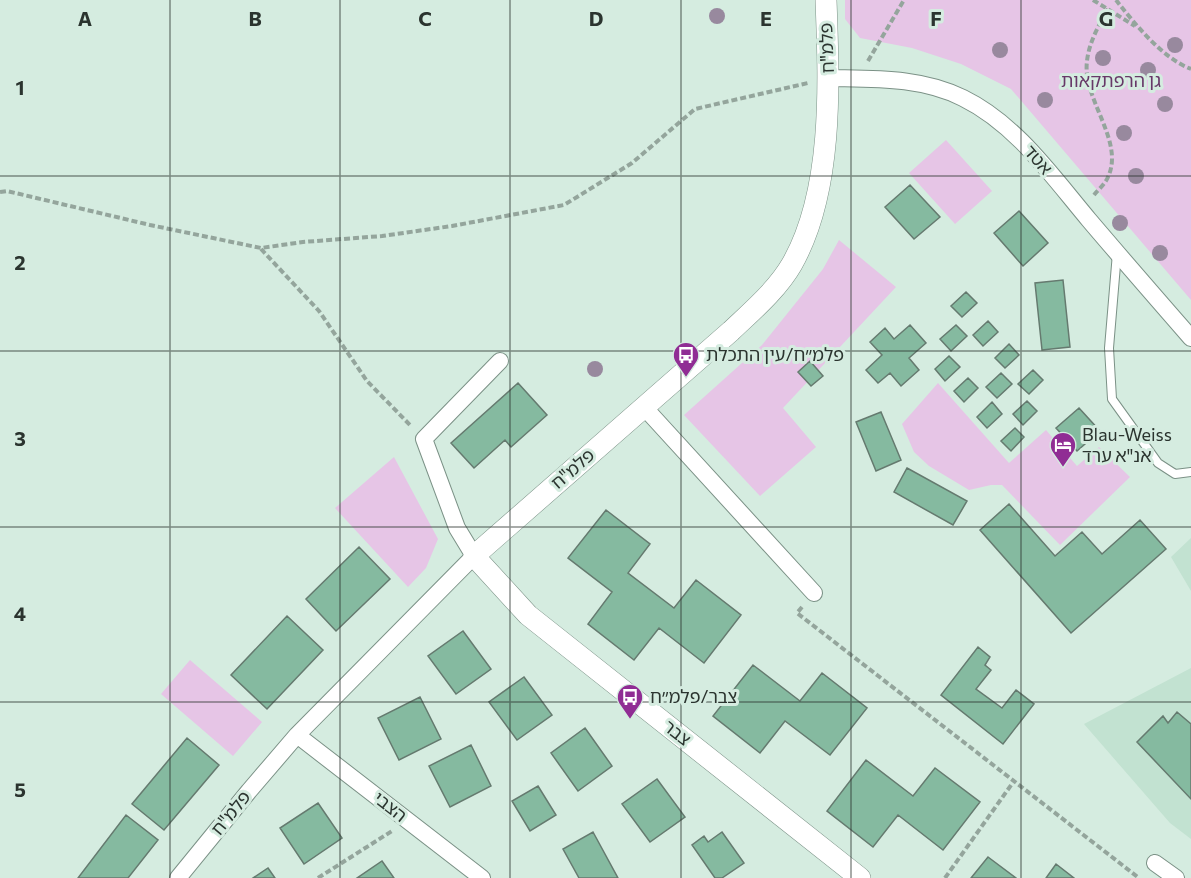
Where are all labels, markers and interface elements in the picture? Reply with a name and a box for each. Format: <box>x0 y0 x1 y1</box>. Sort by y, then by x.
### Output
text: A <box>78 6 92 30</box>
text: B <box>248 6 262 30</box>
text: C <box>418 6 432 30</box>
text: D <box>589 6 603 30</box>
text: E <box>760 6 772 30</box>
text: F <box>930 6 942 30</box>
text: G <box>1099 6 1113 30</box>
street label: פלמ"ח <box>814 22 838 74</box>
park label: גן הרפתקאות <box>1061 69 1161 91</box>
text: 1 <box>15 75 25 99</box>
street label: אטד <box>1020 140 1058 179</box>
text: 2 <box>14 250 26 274</box>
bus stop icon: פלמ״ח/עין התכלת <box>671 340 701 378</box>
place label: פלמ״ח/עין התכלת <box>706 343 844 365</box>
place label: Blau-Weiss אנ"א ערד <box>1082 423 1172 466</box>
text: 3 <box>14 426 26 450</box>
hotel icon: Blau-Weiss אנ"א ערד <box>1048 430 1078 468</box>
street label: פלמ"ח <box>546 443 599 493</box>
text: 4 <box>14 601 26 625</box>
bus stop icon: צבר/פלמ״ח <box>615 682 645 720</box>
place label: צבר/פלמ״ח <box>650 685 737 707</box>
street label: צבר <box>659 715 696 750</box>
text: 5 <box>14 777 26 801</box>
street label: פלמ"ח <box>206 786 255 839</box>
street label: הצבי <box>369 786 412 826</box>

